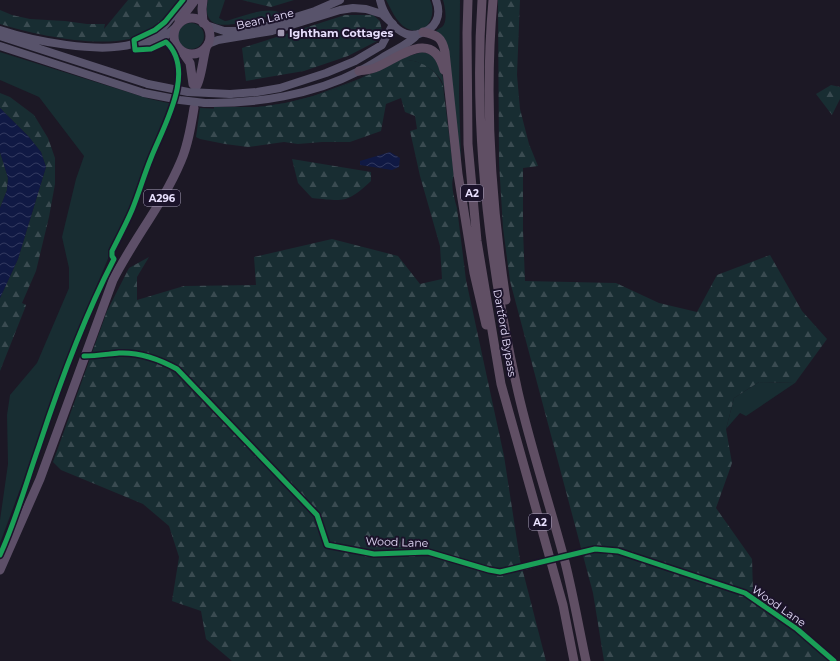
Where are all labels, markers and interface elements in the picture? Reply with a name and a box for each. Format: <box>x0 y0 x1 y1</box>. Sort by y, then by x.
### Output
street label: Bean Lane <box>235 6 295 32</box>
place label: Ightham Cottages <box>289 26 393 40</box>
marker: Ightham Cottages <box>276 28 286 38</box>
road number: A2 <box>461 185 483 201</box>
road number: A296 <box>144 190 180 206</box>
street label: Dartford Bypass <box>490 288 520 378</box>
road number: A2 <box>529 514 551 530</box>
street label: Wood Lane <box>365 534 429 550</box>
street label: Wood Lane <box>749 582 809 630</box>

